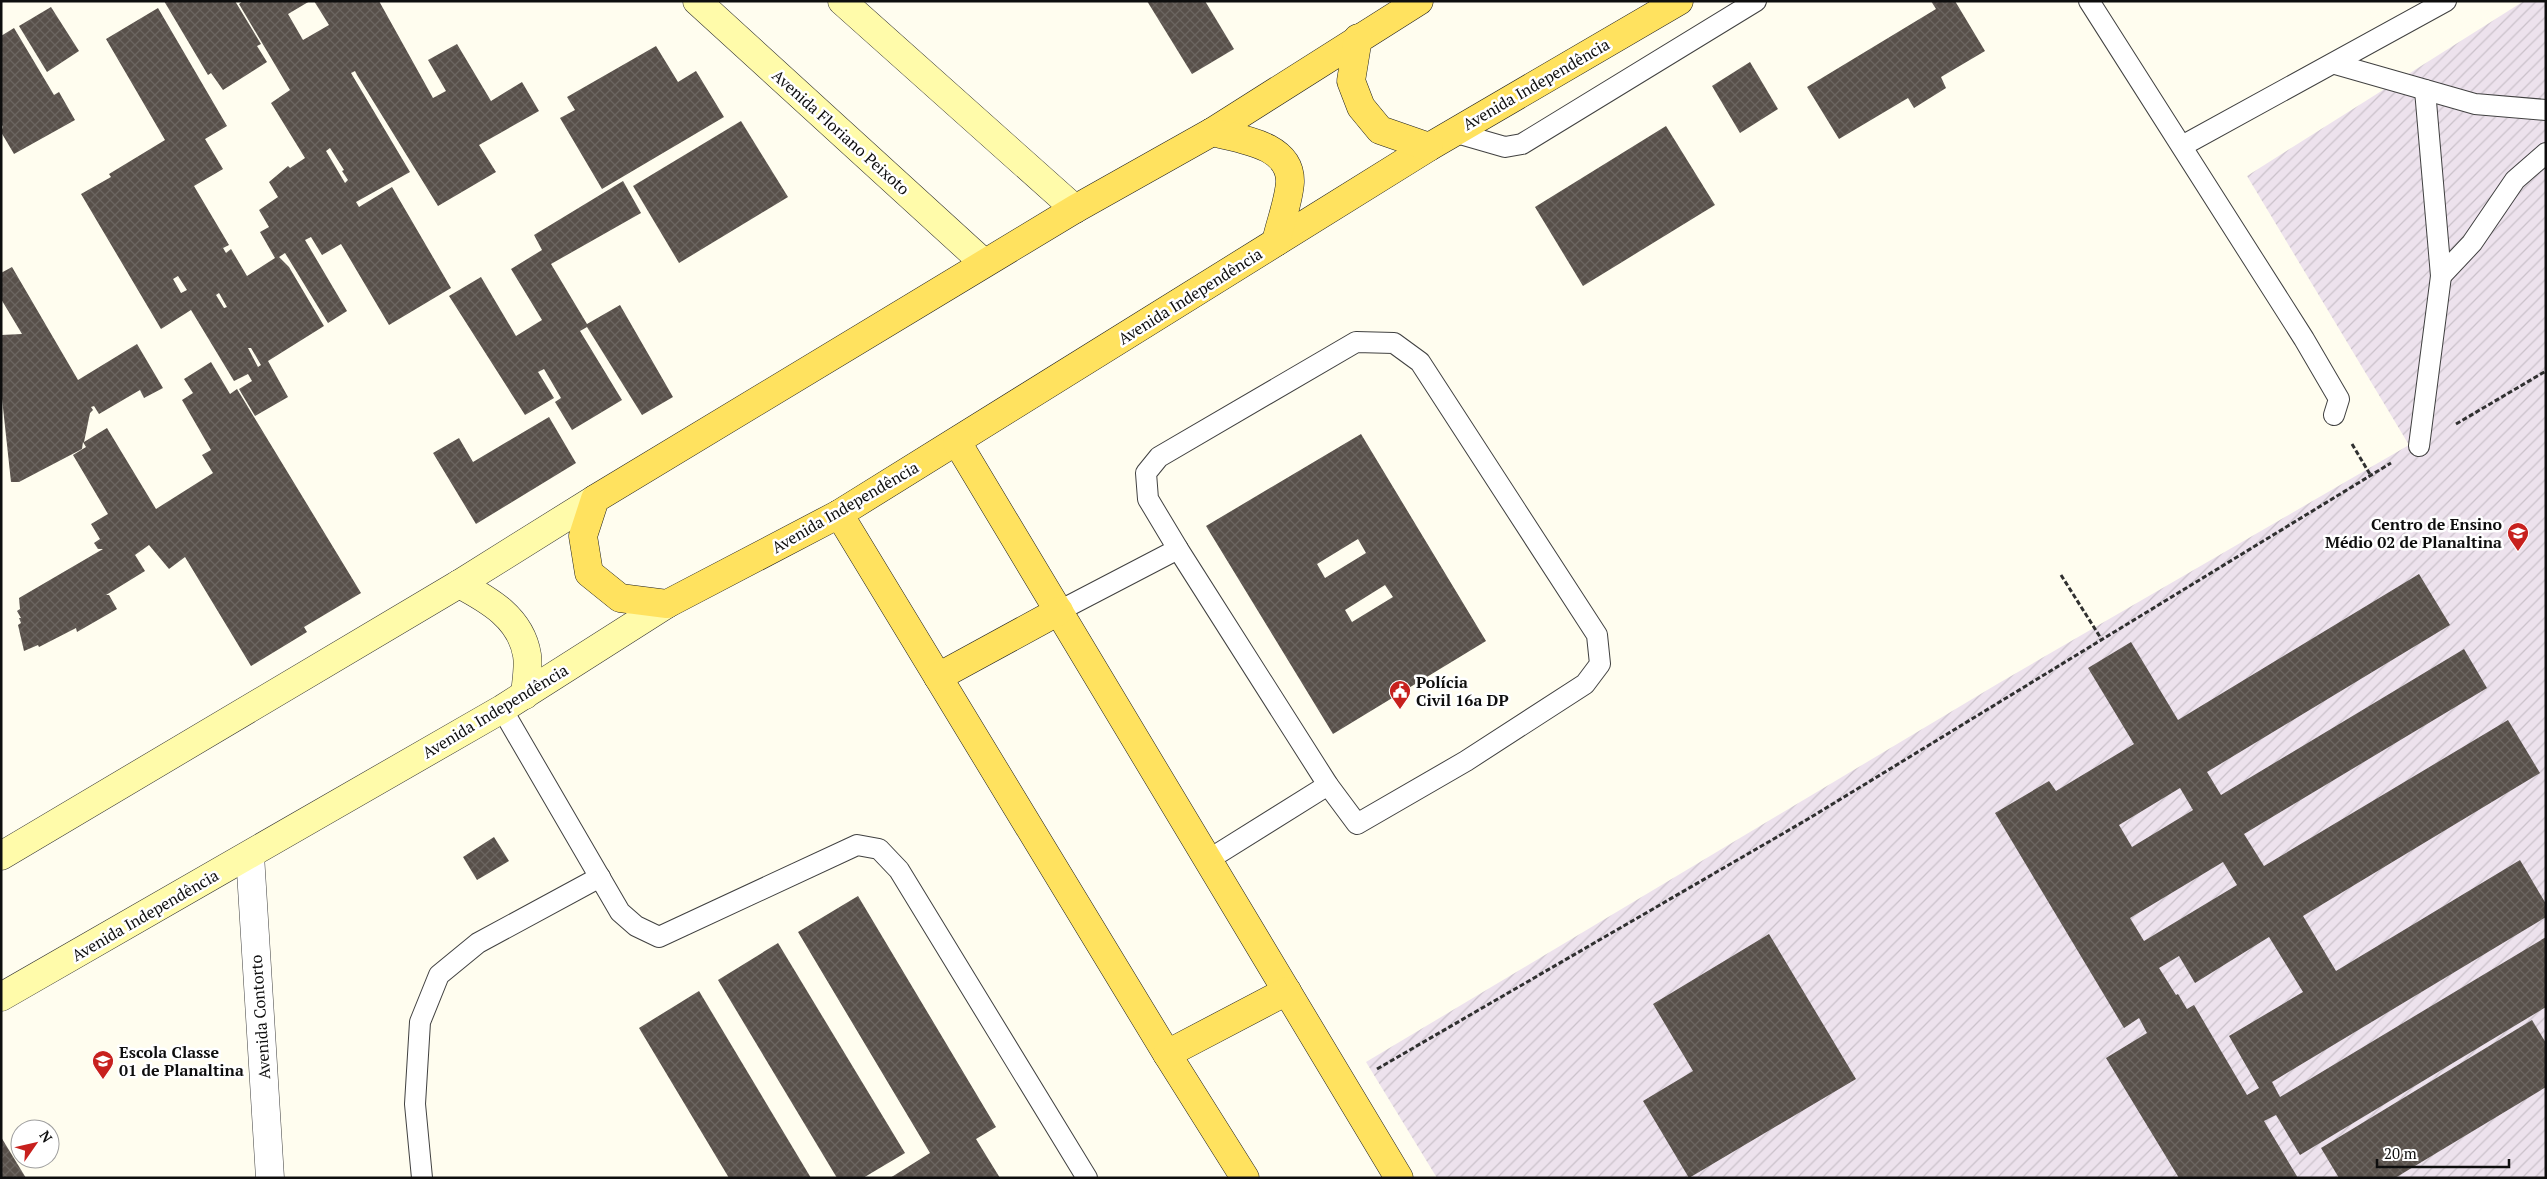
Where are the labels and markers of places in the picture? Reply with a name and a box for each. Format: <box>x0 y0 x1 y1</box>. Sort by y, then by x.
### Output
place label: Centro de Ensino Médio 02 de Planaltina <box>2325 513 2502 553</box>
school or university icon: Centro de Ensino Médio 02 de Planaltina <box>2506 521 2530 552</box>
place label: Polícia Civil 16a DP <box>1416 671 1509 711</box>
public building icon: Polícia Civil 16a DP <box>1388 679 1412 710</box>
place label: Escola Classe 01 de Planaltina <box>119 1041 244 1081</box>
school or university icon: Escola Classe 01 de Planaltina <box>91 1049 115 1080</box>

